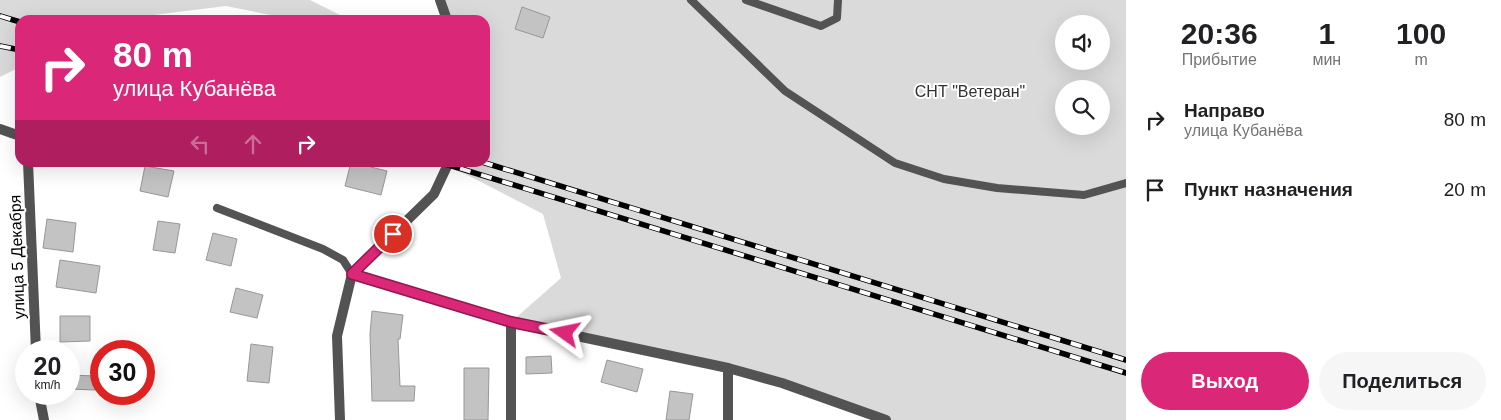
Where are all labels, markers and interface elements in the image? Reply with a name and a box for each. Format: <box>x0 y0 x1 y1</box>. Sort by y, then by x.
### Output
map controls <box>1055 15 1110 135</box>
button: sound <box>1055 15 1110 70</box>
text: 20:36 <box>1181 17 1258 50</box>
text: 1 <box>1318 17 1335 50</box>
text: 100 <box>1396 17 1446 50</box>
icon: right <box>30 35 95 100</box>
text: 80 m <box>113 35 193 74</box>
text: Прибытие <box>1182 51 1257 68</box>
text: мин <box>1312 51 1341 68</box>
text: m <box>1414 51 1428 68</box>
text: улица Кубанёва <box>113 76 276 101</box>
button: search <box>1055 80 1110 135</box>
park label: СНТ "Ветеран" <box>915 83 1025 100</box>
text: Направо <box>1184 100 1265 121</box>
icon: right <box>1141 106 1169 134</box>
text: 80 m <box>1444 109 1486 130</box>
text: улица Кубанёва <box>1184 122 1303 139</box>
icon: left <box>186 130 214 158</box>
icon: ahead <box>239 130 267 158</box>
icon: right <box>292 130 320 158</box>
icon: arrive <box>1141 176 1169 204</box>
text: Пункт назначения <box>1184 179 1353 200</box>
text: 20 m <box>1444 179 1486 200</box>
street label: улица 5 Декабря <box>6 195 28 319</box>
pin <box>372 213 414 255</box>
icon: arrive <box>379 220 407 248</box>
position arrow <box>538 306 590 358</box>
speed limit sign: 30 <box>90 340 155 405</box>
text: 20 <box>34 352 61 380</box>
button: Выход <box>1141 352 1309 410</box>
button: Поделиться <box>1319 352 1486 410</box>
text: km/h <box>34 378 61 392</box>

